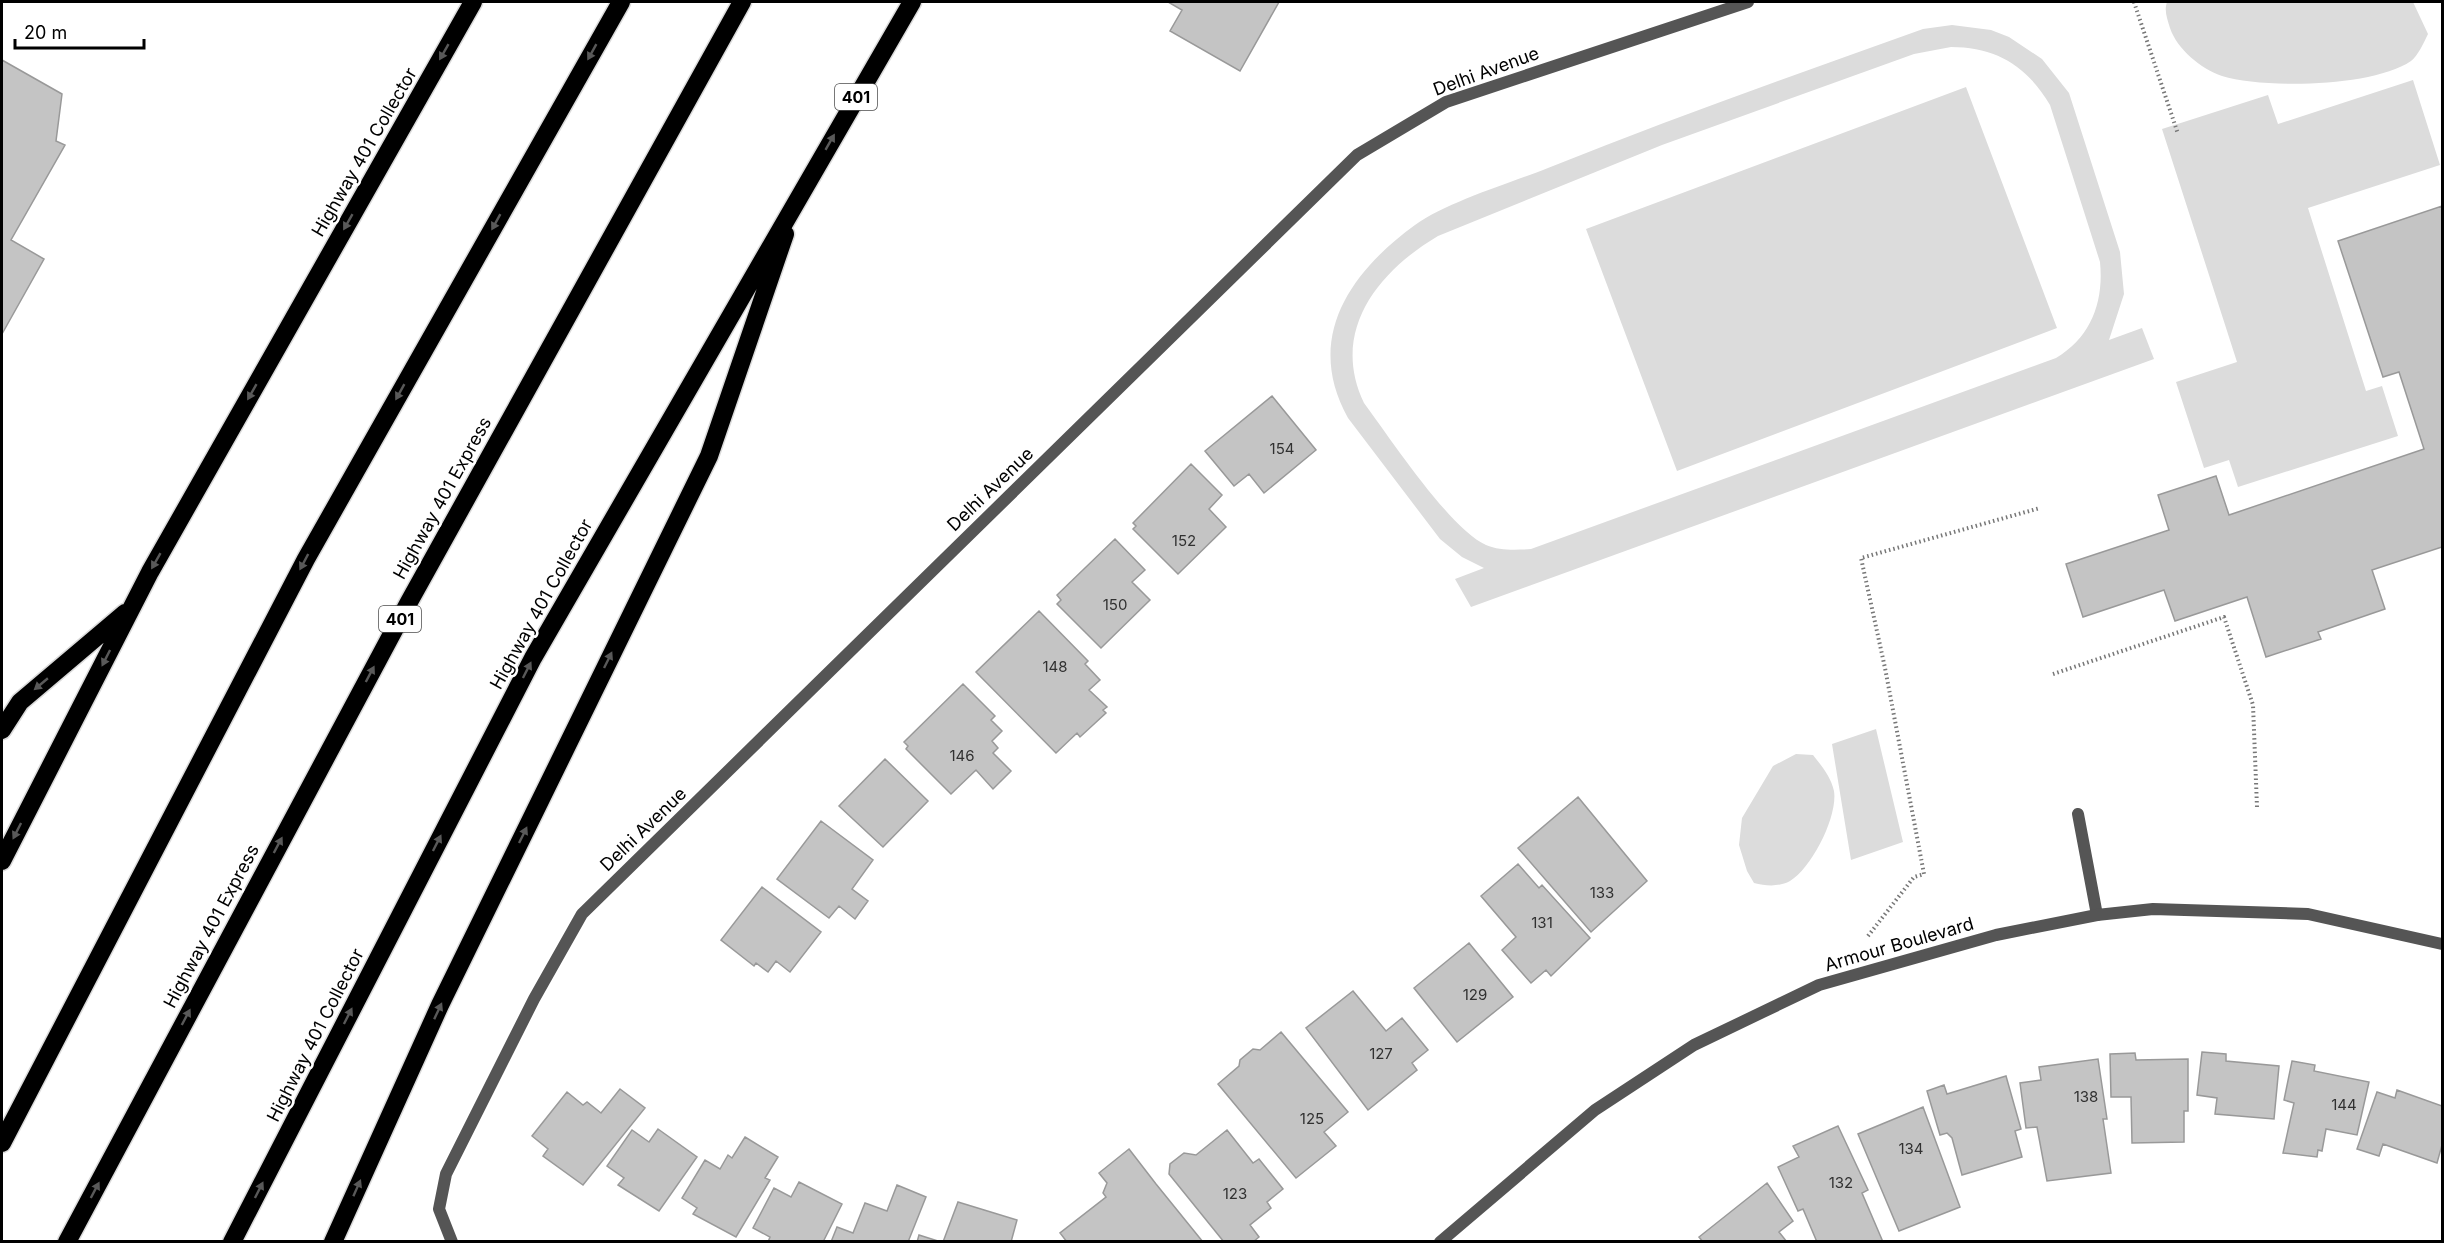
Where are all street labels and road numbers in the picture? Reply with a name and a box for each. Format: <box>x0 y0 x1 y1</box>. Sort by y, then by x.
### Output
street label: Delhi Avenue <box>1430 42 1542 100</box>
street label: Highway 401 Collector <box>307 64 421 240</box>
road number: 401 <box>835 84 877 110</box>
street label: Highway 401 Express <box>389 413 495 583</box>
street label: Delhi Avenue <box>943 443 1037 535</box>
street label: Highway 401 Collector <box>485 515 597 693</box>
road number: 401 <box>379 606 421 632</box>
street label: Delhi Avenue <box>596 783 690 875</box>
street label: Highway 401 Express <box>159 841 263 1011</box>
street label: Armour Boulevard <box>1822 913 1976 975</box>
street label: Highway 401 Collector <box>262 945 368 1125</box>

